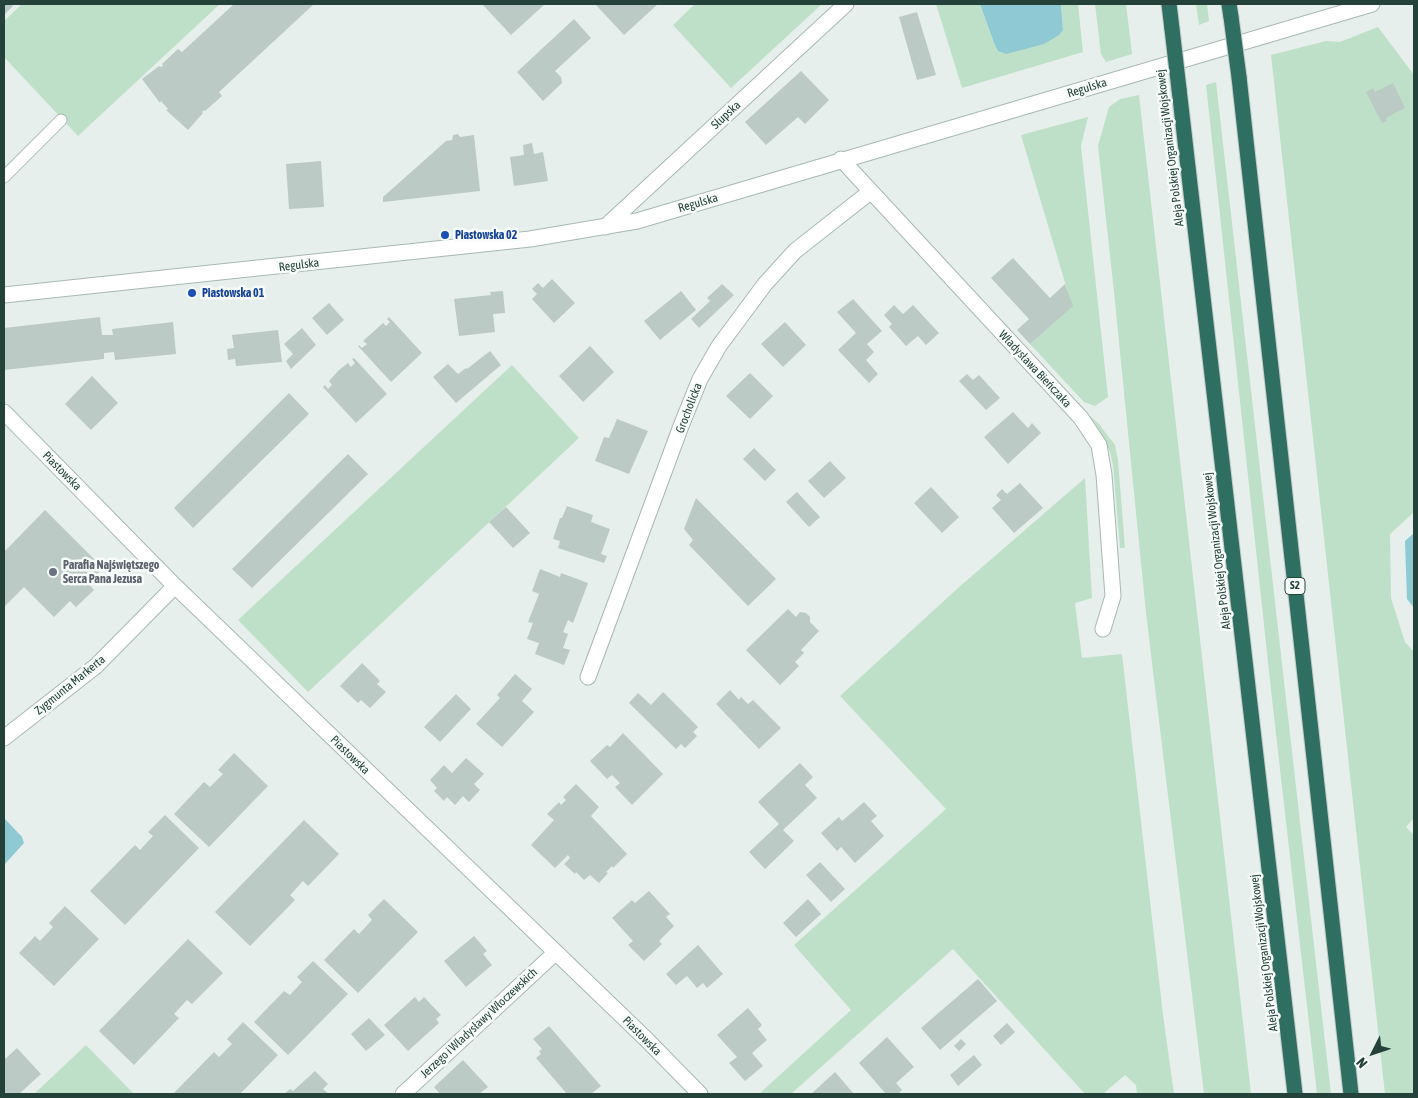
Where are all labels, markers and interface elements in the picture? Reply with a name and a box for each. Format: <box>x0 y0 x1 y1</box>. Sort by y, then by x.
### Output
street label: Aleja Polskiej Organizacji Wojskowej <box>1153 69 1187 227</box>
street label: Regulska <box>1065 75 1109 101</box>
street label: Słupska <box>708 98 744 132</box>
street label: Regulska <box>676 190 720 216</box>
place label: Piastowska 02 <box>455 228 517 242</box>
marker: Piastowska 02 <box>439 229 451 241</box>
street label: Regulska <box>278 255 320 275</box>
place label: Piastowska 01 <box>202 286 264 300</box>
marker: Piastowska 01 <box>186 287 198 299</box>
street label: Władysława Bieńczaka <box>996 327 1074 411</box>
street label: Grocholicka <box>673 381 705 435</box>
street label: Piastowska <box>39 448 85 494</box>
street label: Aleja Polskiej Organizacji Wojskowej <box>1200 472 1234 630</box>
place label: Parafia Najświętszego Serca Pana Jezusa <box>63 558 159 586</box>
marker: Parafia Najświętszego Serca Pana Jezusa <box>47 566 59 578</box>
road number: S2 <box>1285 578 1305 594</box>
street label: Zygmunta Markerta <box>32 652 108 718</box>
street label: Piastowska <box>327 733 373 777</box>
street label: Aleja Polskiej Organizacji Wojskowej <box>1247 874 1281 1032</box>
street label: Jerzego i Władysławy Włoczewskich <box>418 965 540 1081</box>
street label: Piastowska <box>619 1013 665 1059</box>
north arrow <box>1348 1028 1398 1078</box>
text: N <box>1353 1054 1370 1071</box>

